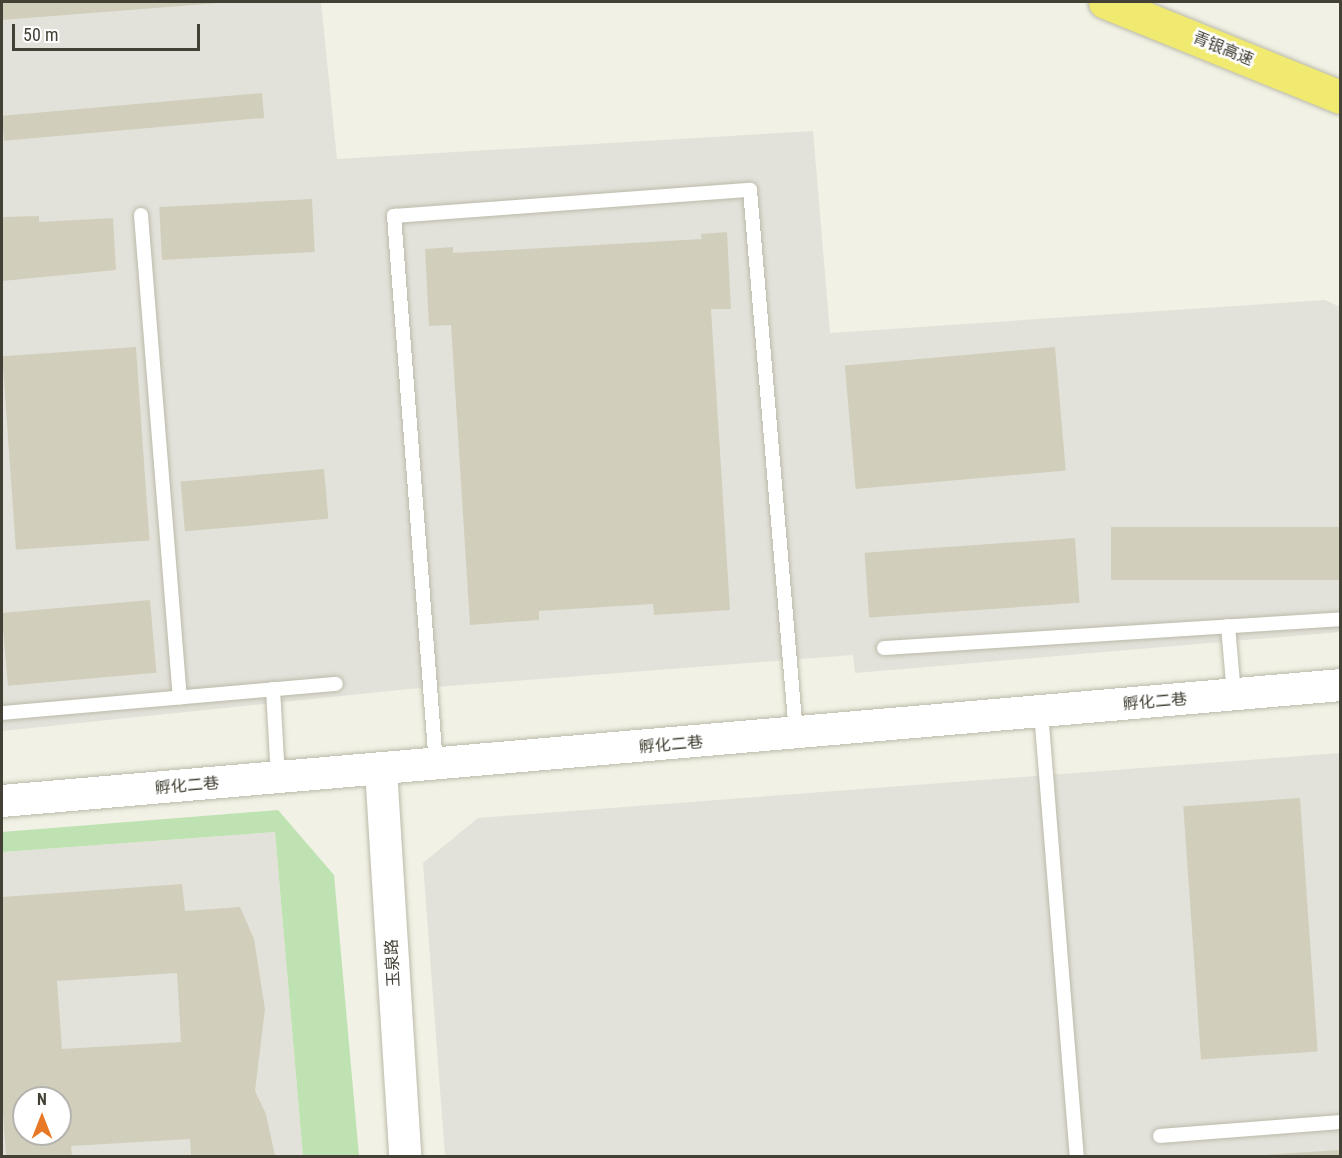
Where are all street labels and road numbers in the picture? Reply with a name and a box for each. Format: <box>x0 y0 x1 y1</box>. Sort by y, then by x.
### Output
street label: 青银高速 <box>1190 28 1256 70</box>
street label: 孵化二巷 <box>1122 690 1188 714</box>
street label: 孵化二巷 <box>638 733 704 757</box>
street label: 孵化二巷 <box>154 774 220 798</box>
street label: 玉泉路 <box>382 939 404 987</box>

